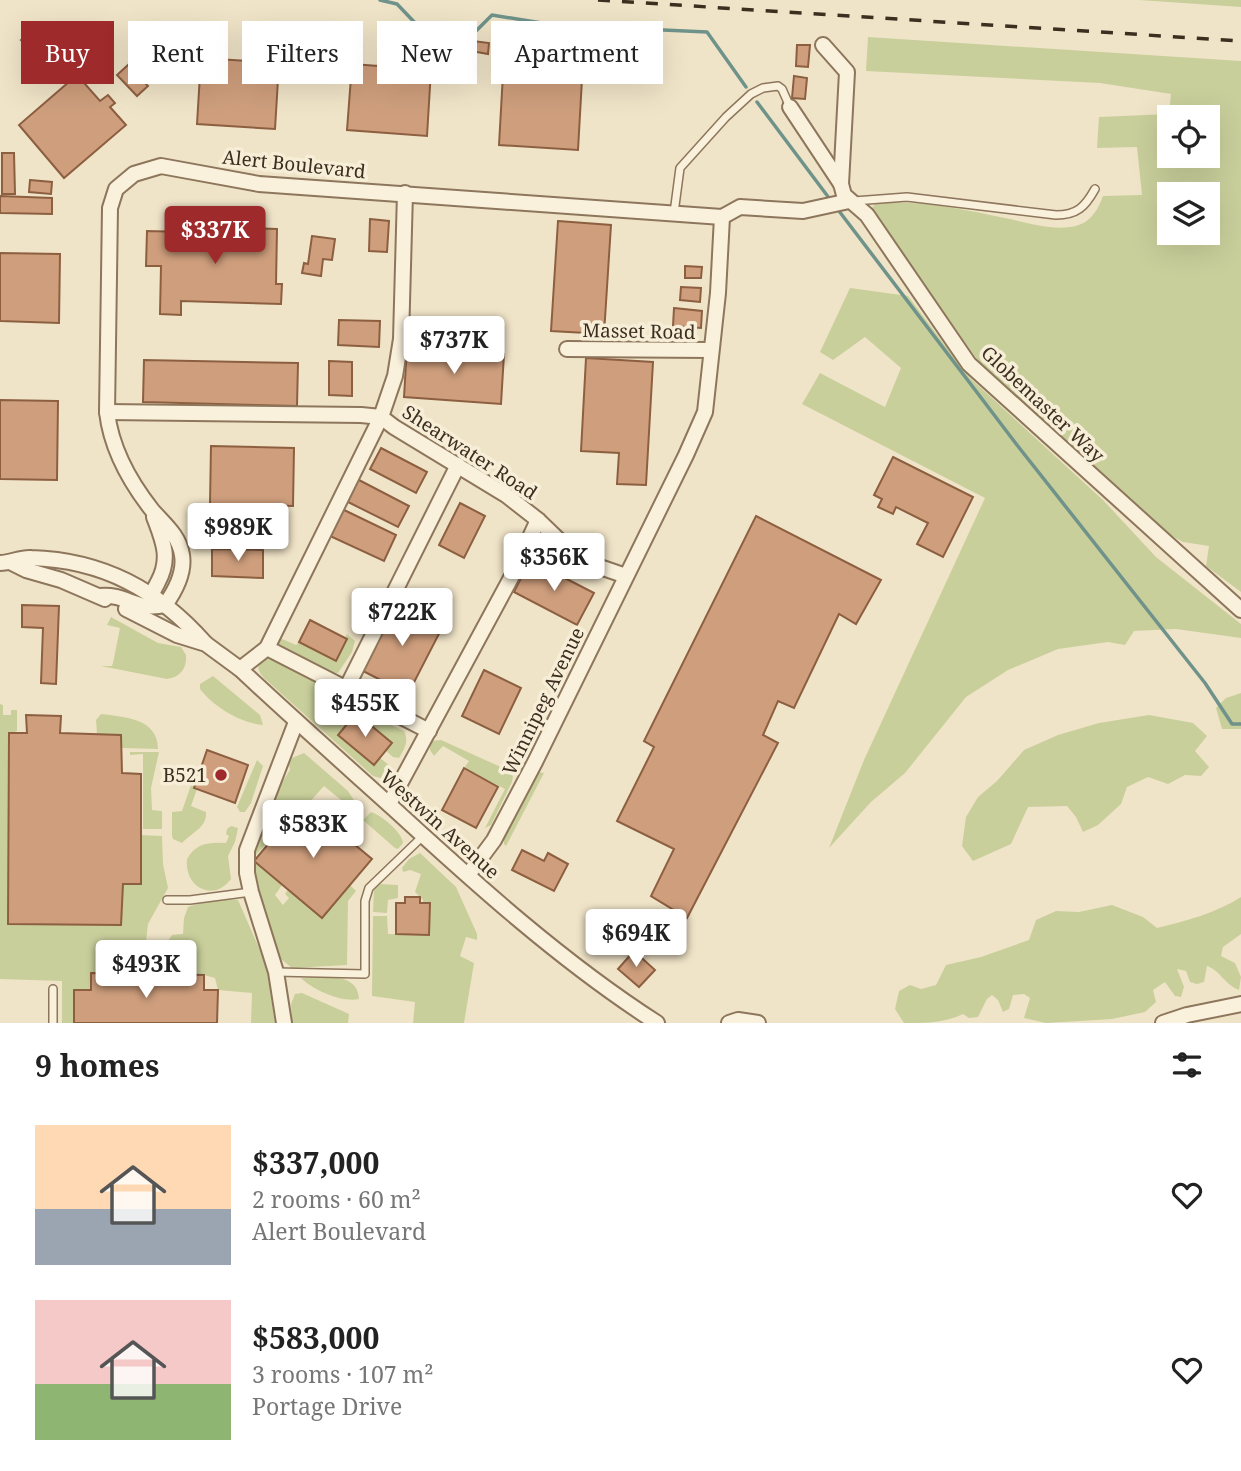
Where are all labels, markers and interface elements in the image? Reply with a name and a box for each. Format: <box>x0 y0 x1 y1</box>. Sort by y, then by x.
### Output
chip: Buy <box>21 21 114 84</box>
chip: Rent <box>128 21 228 84</box>
chip: Filters <box>242 21 363 84</box>
chip: New <box>377 21 477 84</box>
chip: Apartment <box>491 21 663 84</box>
map controls <box>1157 105 1220 245</box>
button: locate <box>1157 105 1220 168</box>
street label: Alert Boulevard <box>221 144 367 184</box>
button: layers <box>1157 182 1220 245</box>
pin: $337K <box>166 206 264 266</box>
text: $337K <box>181 213 249 245</box>
pin: $737K <box>405 316 503 376</box>
street label: Masset Road <box>582 317 696 345</box>
text: $737K <box>420 323 488 355</box>
street label: Globemaster Way <box>976 340 1110 468</box>
street label: Shearwater Road <box>398 399 543 506</box>
pin: $989K <box>189 504 287 563</box>
text: $989K <box>204 510 272 542</box>
pin: $356K <box>505 534 603 593</box>
text: $356K <box>520 540 588 572</box>
pin: $722K <box>353 588 451 648</box>
text: $722K <box>368 595 436 627</box>
street label: Winnipeg Avenue <box>496 623 590 779</box>
pin: $455K <box>316 680 414 739</box>
text: $455K <box>331 686 399 718</box>
place label: B521 <box>163 762 207 788</box>
street label: Westwin Avenue <box>375 764 505 884</box>
marker: B521 <box>213 767 229 783</box>
pin: $583K <box>264 800 362 860</box>
text: $583K <box>279 807 347 839</box>
pin: $694K <box>587 909 685 969</box>
text: $694K <box>602 916 670 948</box>
pin: $493K <box>97 940 195 1000</box>
text: $493K <box>112 947 180 979</box>
text: 9 homes <box>35 1045 159 1086</box>
icon: filters <box>1168 1046 1206 1084</box>
text: $337,000 <box>252 1142 379 1183</box>
icon: home <box>91 1153 175 1237</box>
icon: heart <box>1168 1176 1206 1214</box>
text: 2 rooms · 60 m² <box>252 1183 421 1215</box>
text: Alert Boulevard <box>252 1215 426 1247</box>
text: $583,000 <box>252 1317 379 1358</box>
icon: home <box>91 1328 175 1412</box>
icon: heart <box>1168 1351 1206 1389</box>
text: 3 rooms · 107 m² <box>252 1358 434 1390</box>
text: Portage Drive <box>252 1390 402 1422</box>

